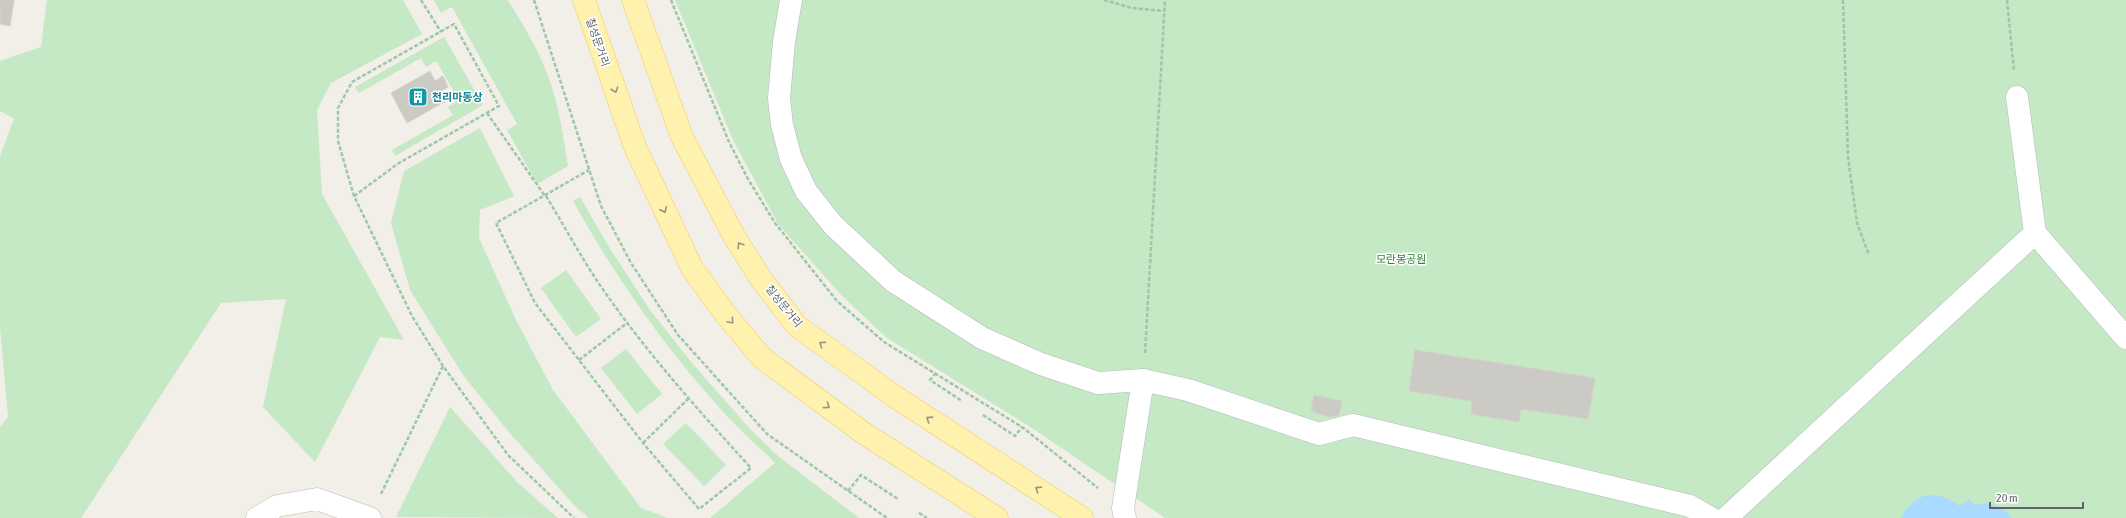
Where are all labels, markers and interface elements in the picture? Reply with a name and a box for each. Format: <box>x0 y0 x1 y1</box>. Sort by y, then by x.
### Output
street label: 칠성문거리 <box>584 16 612 68</box>
building icon: 천리마동상 <box>407 86 429 108</box>
one-way arrow <box>610 86 619 93</box>
place label: 천리마동상 <box>432 91 483 103</box>
one-way arrow <box>659 206 667 213</box>
one-way arrow <box>737 242 744 249</box>
park label: 모란봉공원 <box>1376 253 1426 265</box>
street label: 칠성문거리 <box>763 283 805 329</box>
one-way arrow <box>726 316 733 324</box>
one-way arrow <box>820 342 827 349</box>
one-way arrow <box>823 402 830 409</box>
one-way arrow <box>926 416 933 423</box>
scale bar <box>1990 484 2083 510</box>
one-way arrow <box>1035 486 1042 494</box>
text: 20 m <box>1996 491 2018 505</box>

